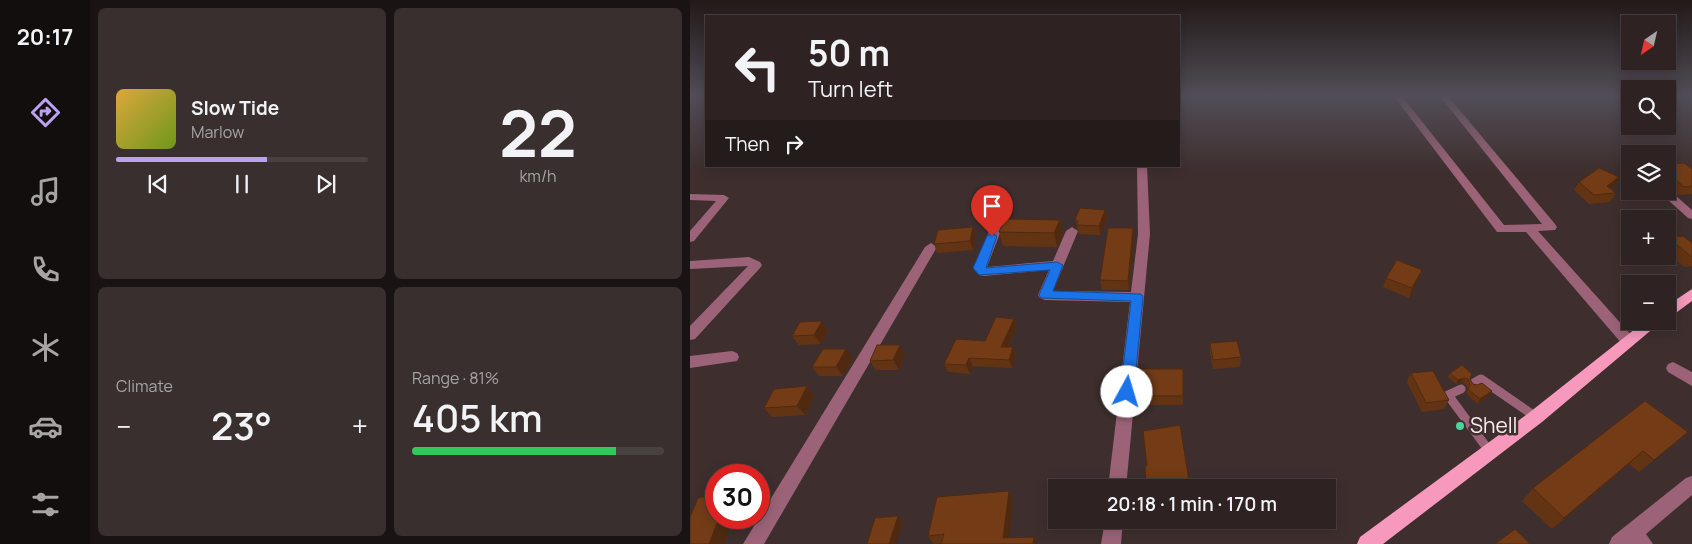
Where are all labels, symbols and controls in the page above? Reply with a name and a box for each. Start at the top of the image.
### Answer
north arrow [1621,15,1676,70]
map controls [1621,15,1676,330]
text: 20:17 [17,22,73,52]
text: 50 m [808,29,890,77]
icon: left [725,35,790,100]
text: Turn left [808,74,893,104]
button: search [1621,80,1676,135]
text: 22 [499,88,577,177]
icon: directions [28,95,63,130]
text: Slow Tide [191,95,279,121]
text: Marlow [191,121,244,143]
icon: right [780,130,808,158]
text: Then [725,131,770,157]
button: layers [1621,145,1676,200]
text: km/h [519,165,557,187]
icon: previous [144,170,172,198]
icon: pause [228,170,256,198]
icon: next [312,170,340,198]
icon: music [28,174,63,209]
pin [971,185,1013,236]
icon: arrive [978,192,1006,220]
button: + [1621,210,1676,265]
icon: phone [28,252,63,287]
button: − [1621,275,1676,330]
icon: climate [28,330,63,365]
position arrow [1100,365,1152,417]
text: Range · 81% [412,367,499,389]
text: Climate [116,375,173,397]
text: 405 km [412,391,543,443]
text: 23° [211,399,272,451]
text: − [116,407,131,445]
text: + [352,407,368,445]
icon: car [28,409,63,444]
place label: Shell [1470,411,1518,439]
marker: Shell [1454,420,1466,432]
speed limit sign: 30 [705,464,770,529]
icon: filters [28,487,63,522]
text: 20:18 · 1 min · 170 m [1107,491,1277,517]

